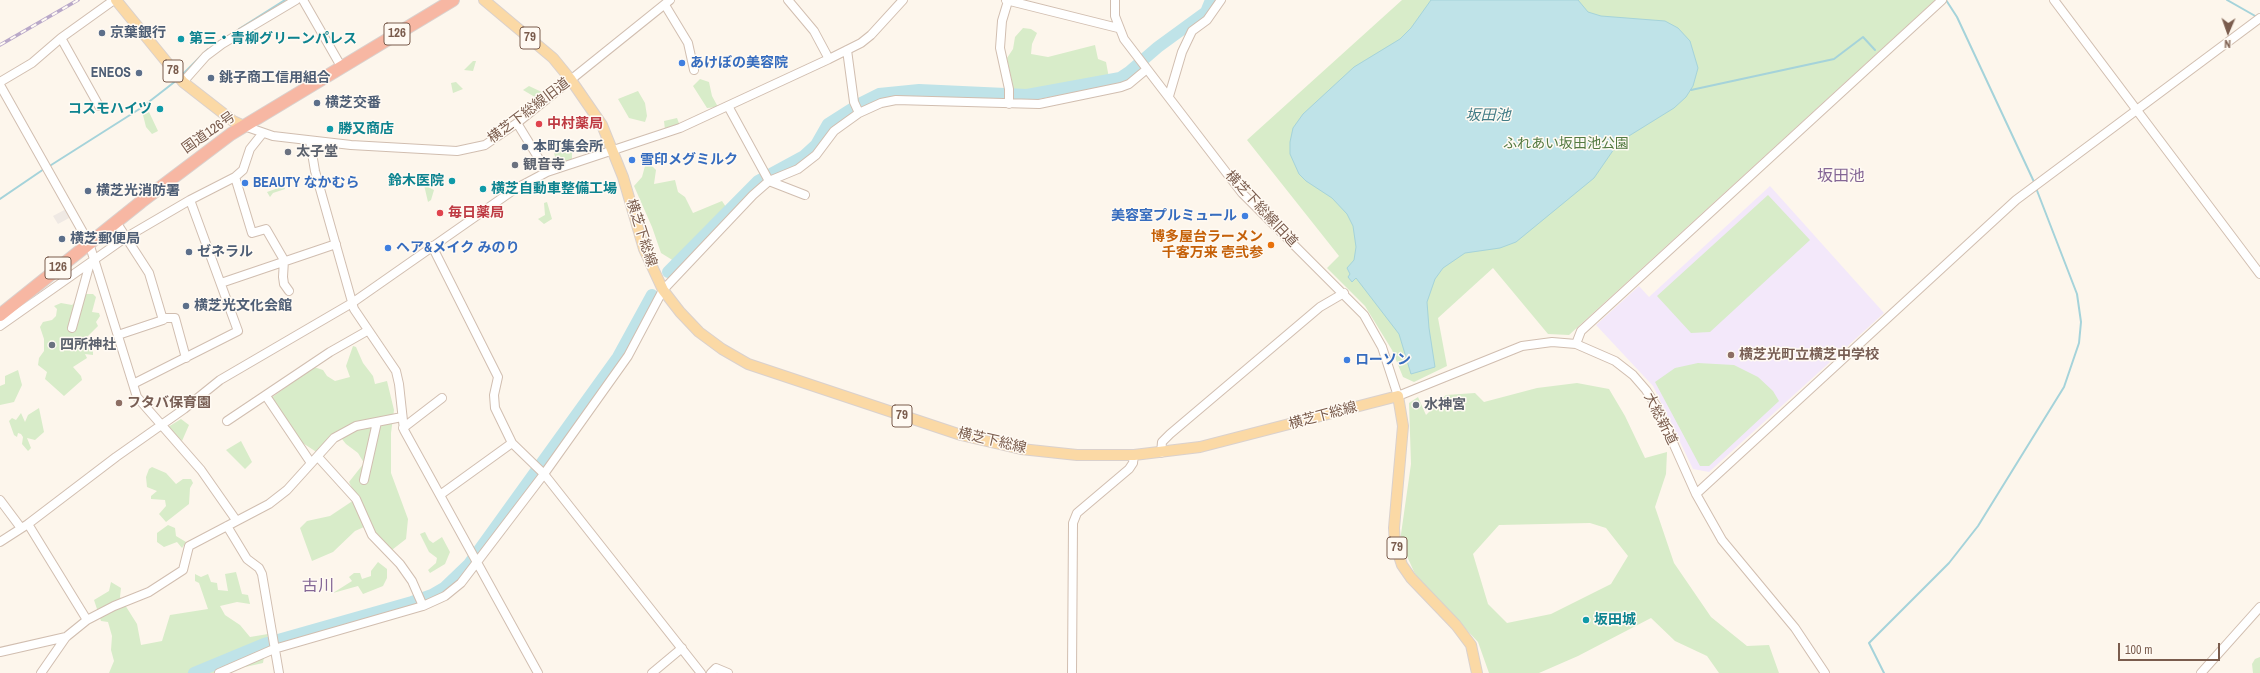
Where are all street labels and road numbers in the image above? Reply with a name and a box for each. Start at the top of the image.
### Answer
road number: 126 [384,23,410,45]
road number: 79 [520,27,540,49]
road number: 78 [163,60,183,82]
street label: 横芝下総線旧道 [485,75,573,147]
street label: 国道126号 [179,109,239,157]
street label: 横芝下総線旧道 [1221,167,1301,251]
street label: 横芝下総線 [622,197,660,269]
road number: 126 [45,257,71,279]
street label: 大総新道 [1640,390,1680,448]
street label: 横芝下総線 [1287,399,1359,433]
road number: 79 [892,405,912,427]
street label: 横芝下総線 [956,425,1028,457]
road number: 79 [1387,537,1407,559]

